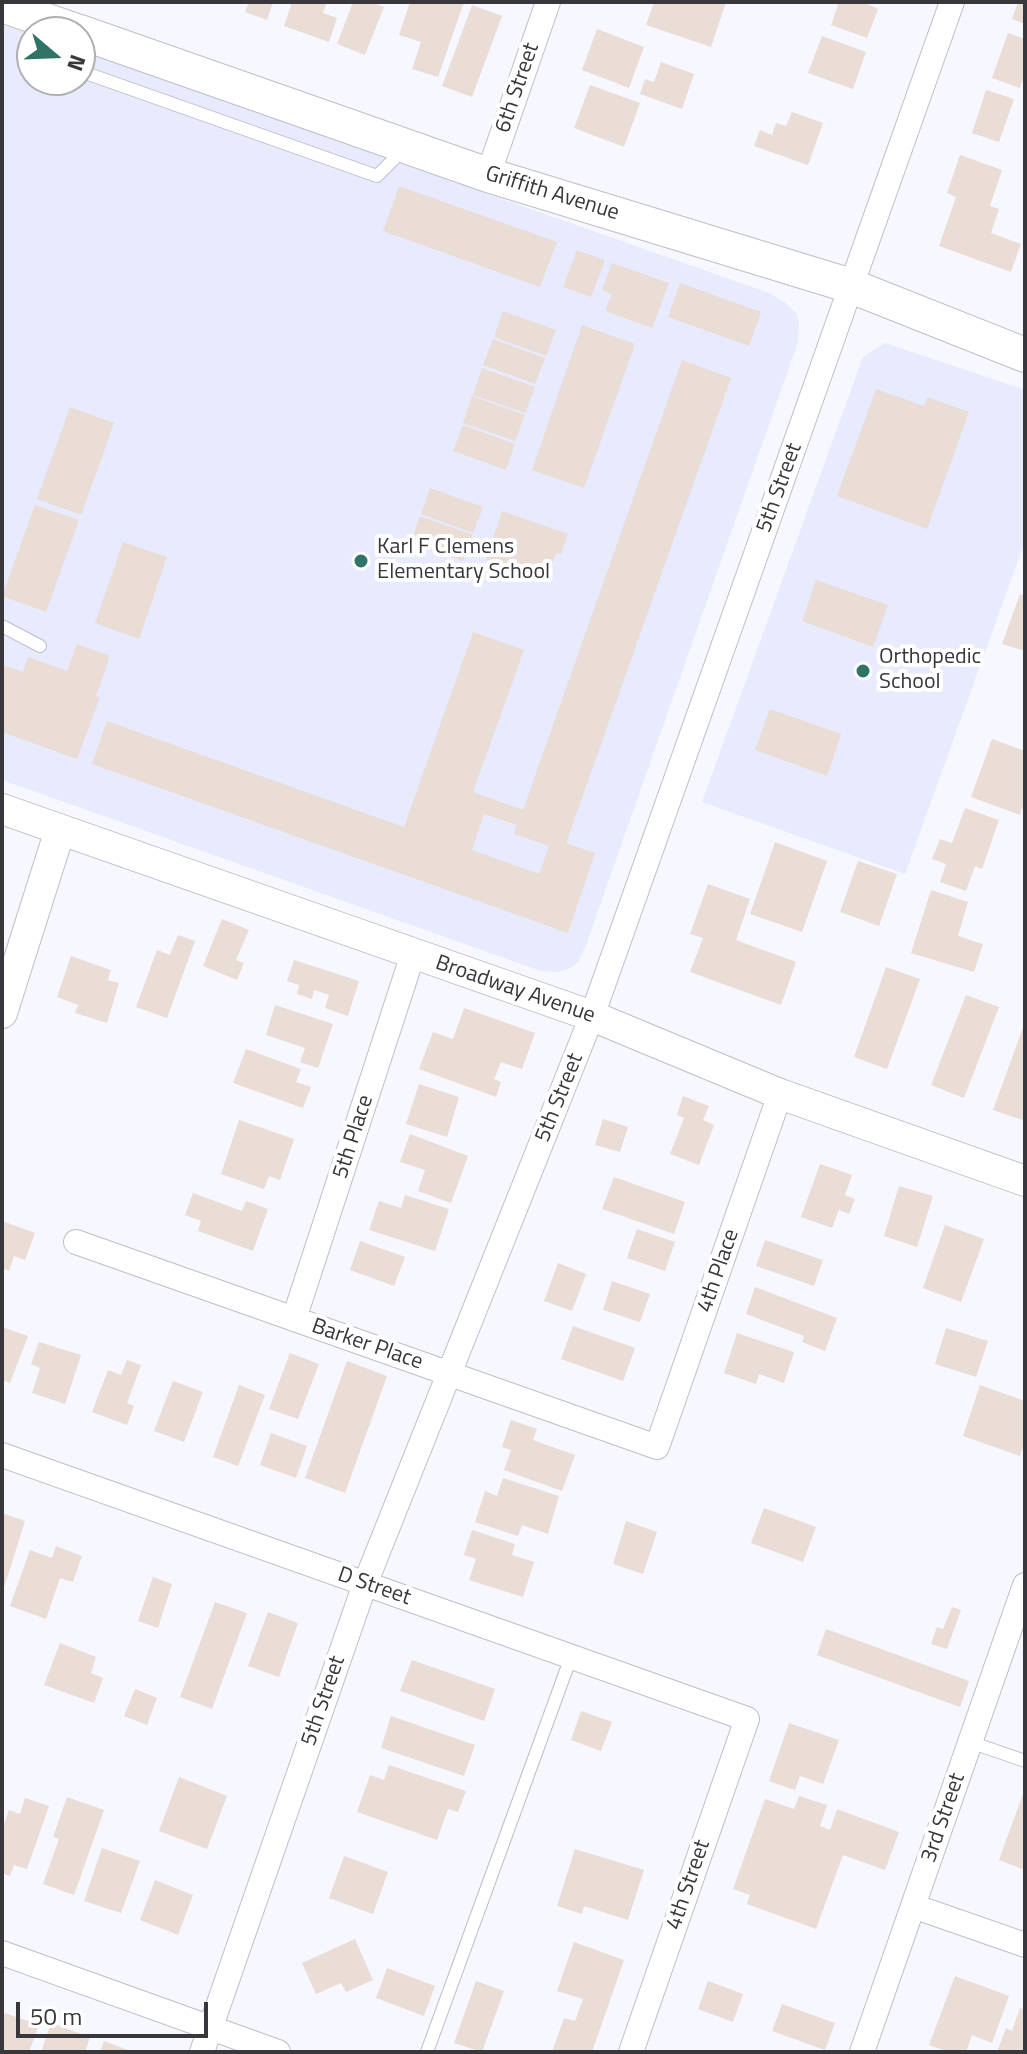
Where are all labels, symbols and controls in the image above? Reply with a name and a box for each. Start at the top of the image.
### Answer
north arrow [16,16,96,96]
street label: 6th Street [490,40,546,136]
text: N [58,50,95,76]
street label: Griffith Avenue [482,161,622,227]
street label: 5th Street [752,440,808,536]
place label: Karl F Clemens Elementary School [377,535,550,586]
marker: Karl F Clemens Elementary School [352,552,370,570]
place label: Orthopedic School [879,645,981,696]
marker: Orthopedic School [854,662,872,680]
street label: Broadway Avenue [432,950,598,1030]
street label: 5th Street [530,1050,590,1146]
street label: 5th Place [328,1092,380,1182]
street label: 4th Place [692,1226,746,1316]
street label: Barker Place [308,1314,426,1376]
street label: D Street [334,1562,414,1612]
street label: 5th Street [296,1653,352,1749]
street label: 3rd Street [916,1770,972,1866]
street label: 4th Street [661,1837,717,1933]
scale bar [20,1986,212,2036]
text: 50 m [30,1998,82,2034]

